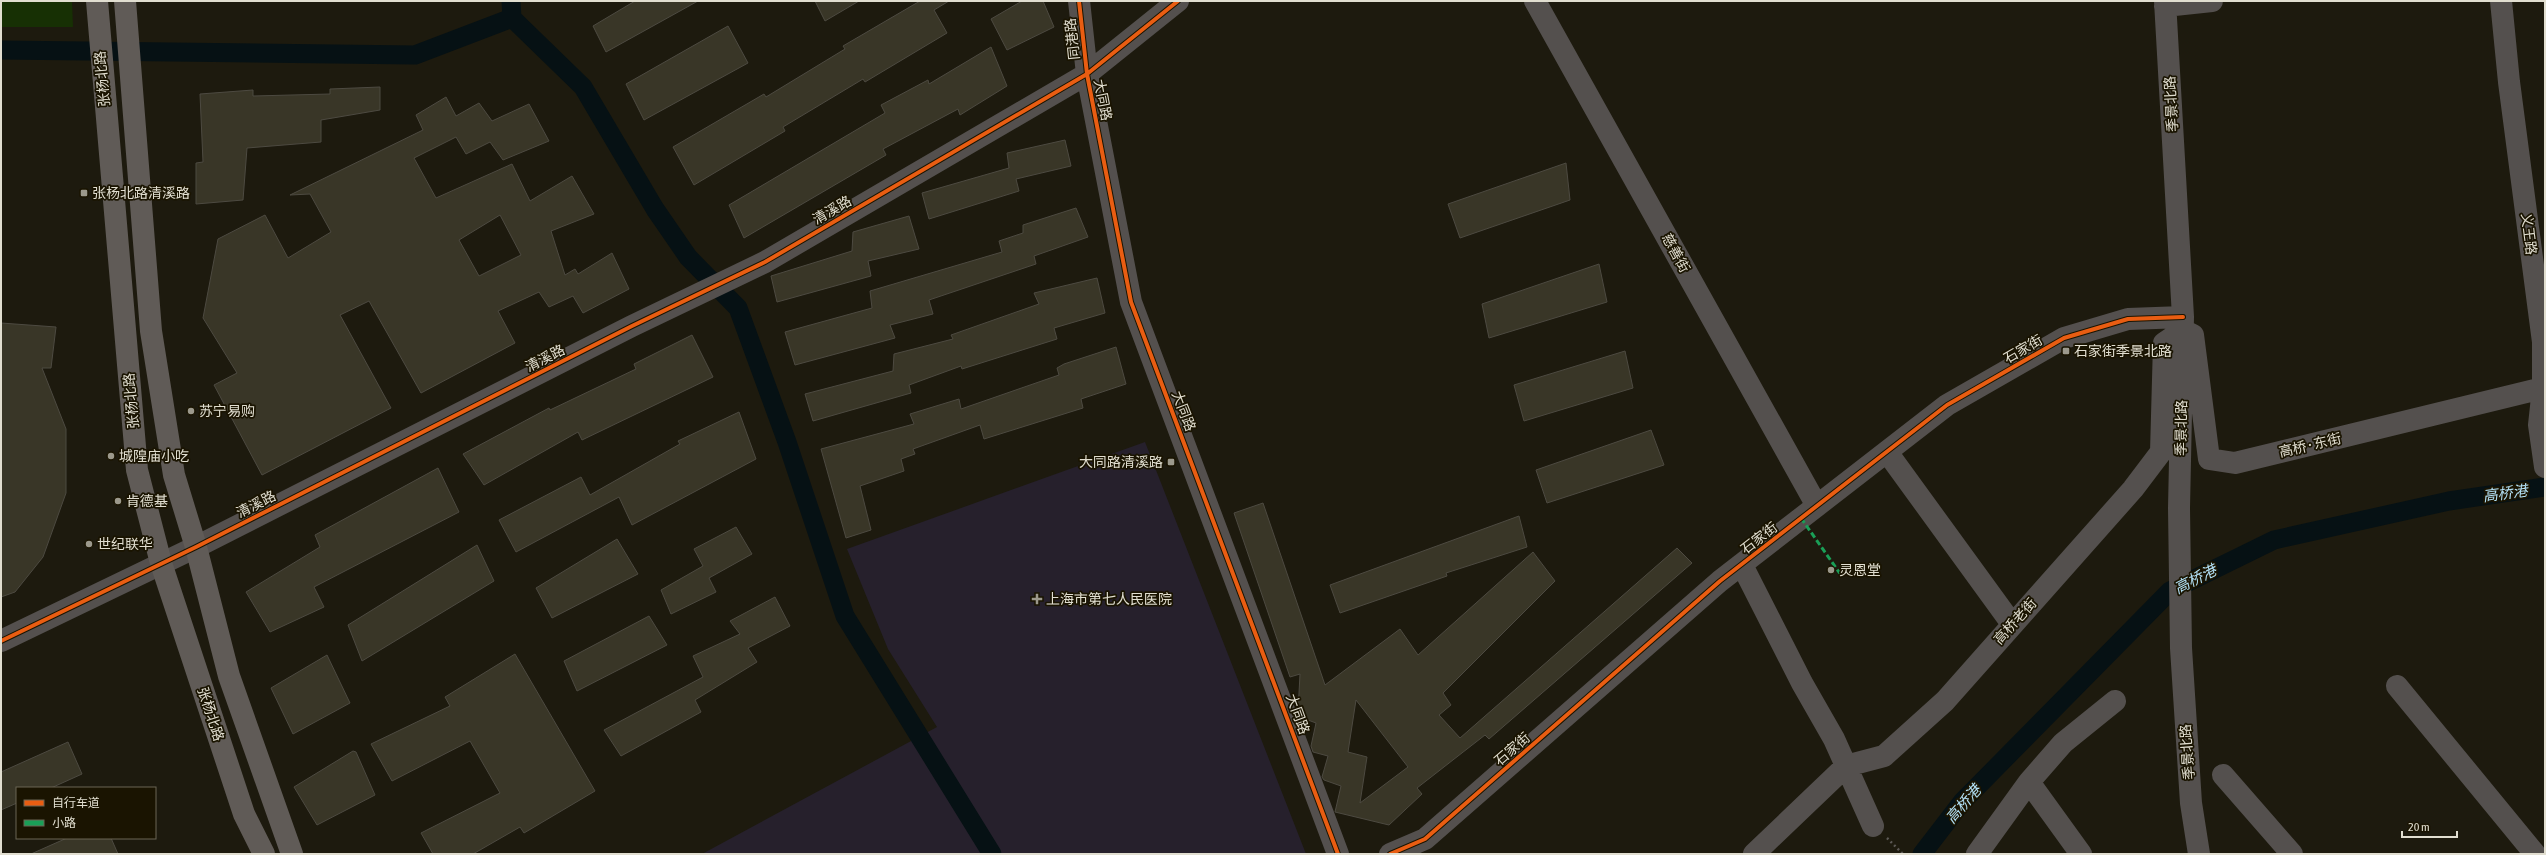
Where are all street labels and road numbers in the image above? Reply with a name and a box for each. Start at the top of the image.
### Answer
street label: 同港路 [1062,17,1082,61]
street label: 张杨北路 [92,50,112,108]
street label: 季景北路 [2162,76,2180,132]
street label: 大同路 [1091,78,1115,122]
street label: 清溪路 [810,193,854,227]
street label: 义王路 [2519,212,2539,256]
street label: 慈善街 [1659,231,1693,275]
street label: 石家街 [2001,332,2045,366]
street label: 清溪路 [523,341,567,375]
street label: 张杨北路 [121,372,141,430]
street label: 大同路 [1169,389,1199,433]
street label: 季景北路 [2173,400,2189,456]
street label: 高桥 • 东街 [2277,430,2343,460]
street label: 清溪路 [234,487,278,521]
street label: 石家街 [1738,519,1780,557]
street label: 高桥老街 [1990,595,2040,647]
street label: 张杨北路 [195,685,227,743]
street label: 大同路 [1283,692,1313,736]
street label: 季景北路 [2177,724,2197,780]
street label: 石家街 [1491,729,1533,769]

